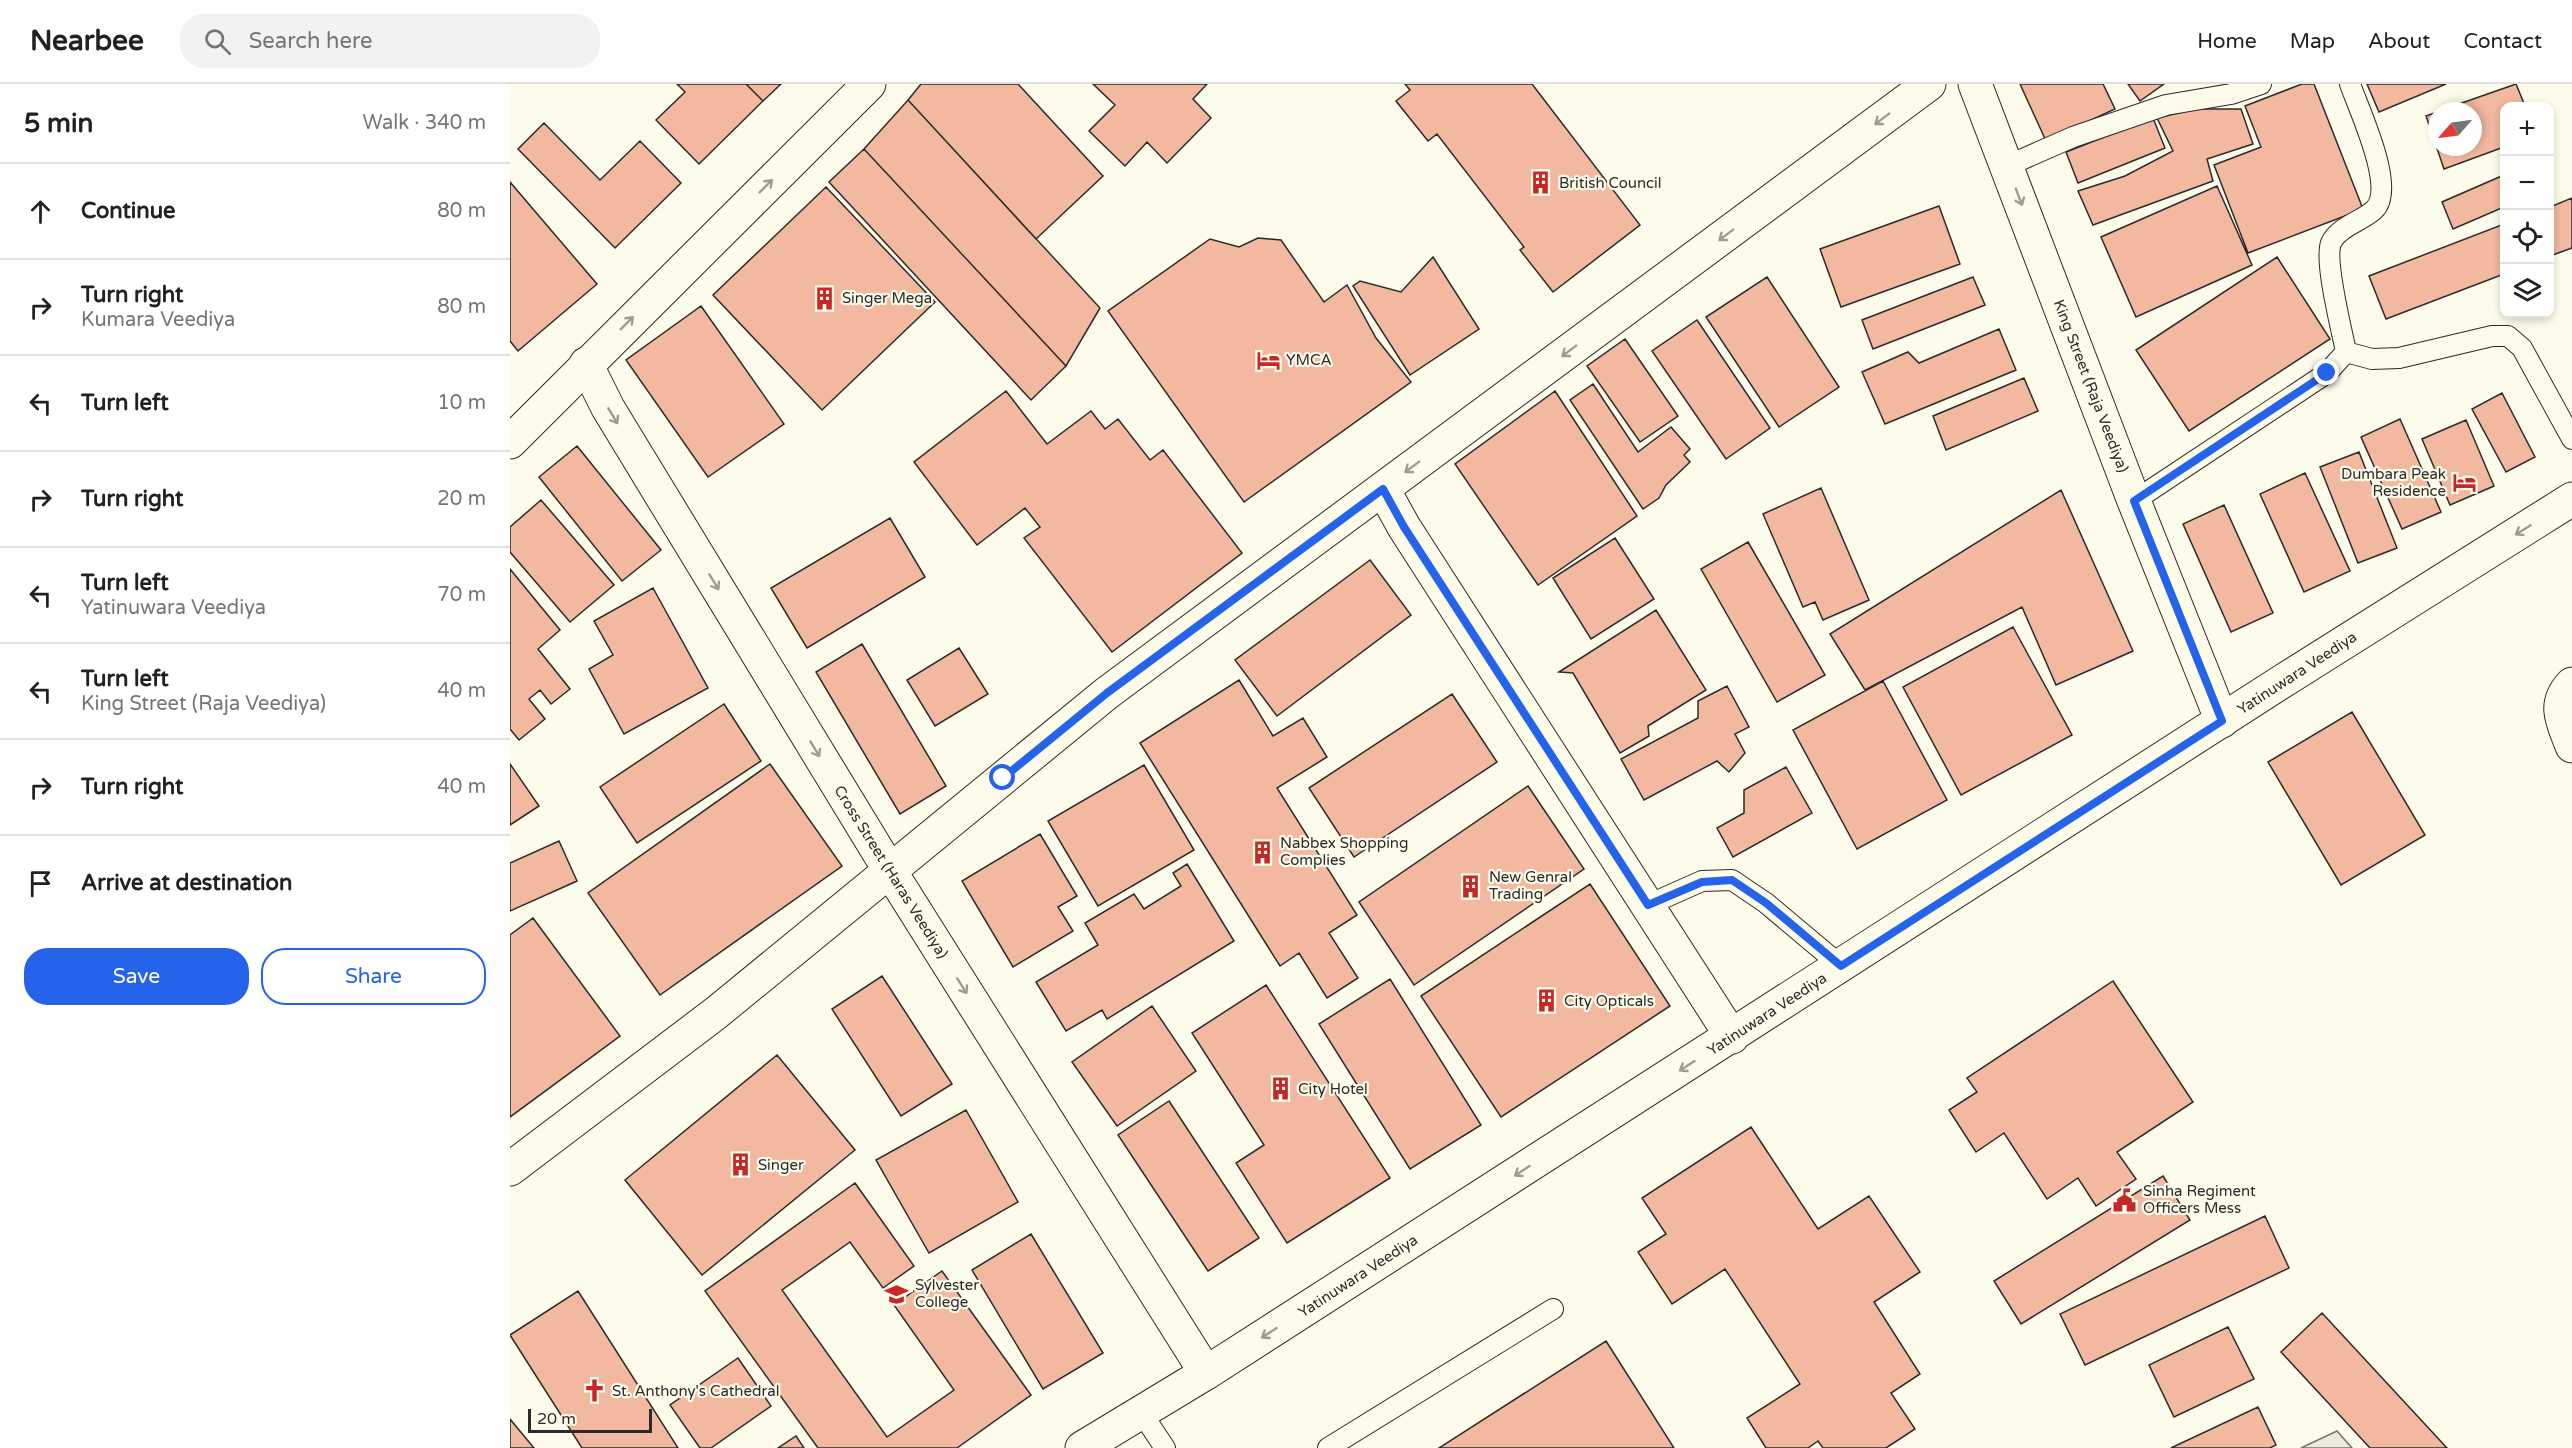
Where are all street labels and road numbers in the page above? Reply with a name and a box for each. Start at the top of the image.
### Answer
street label: King Street (Raja Veediya) [2050,297,2132,475]
street label: Yatinuwara Veediya [2234,628,2360,718]
street label: Cross Street (Haras Veediya) [830,782,952,962]
street label: Yatinuwara Veediya [1704,969,1830,1059]
street label: Yatinuwara Veediya [1295,1231,1421,1321]

